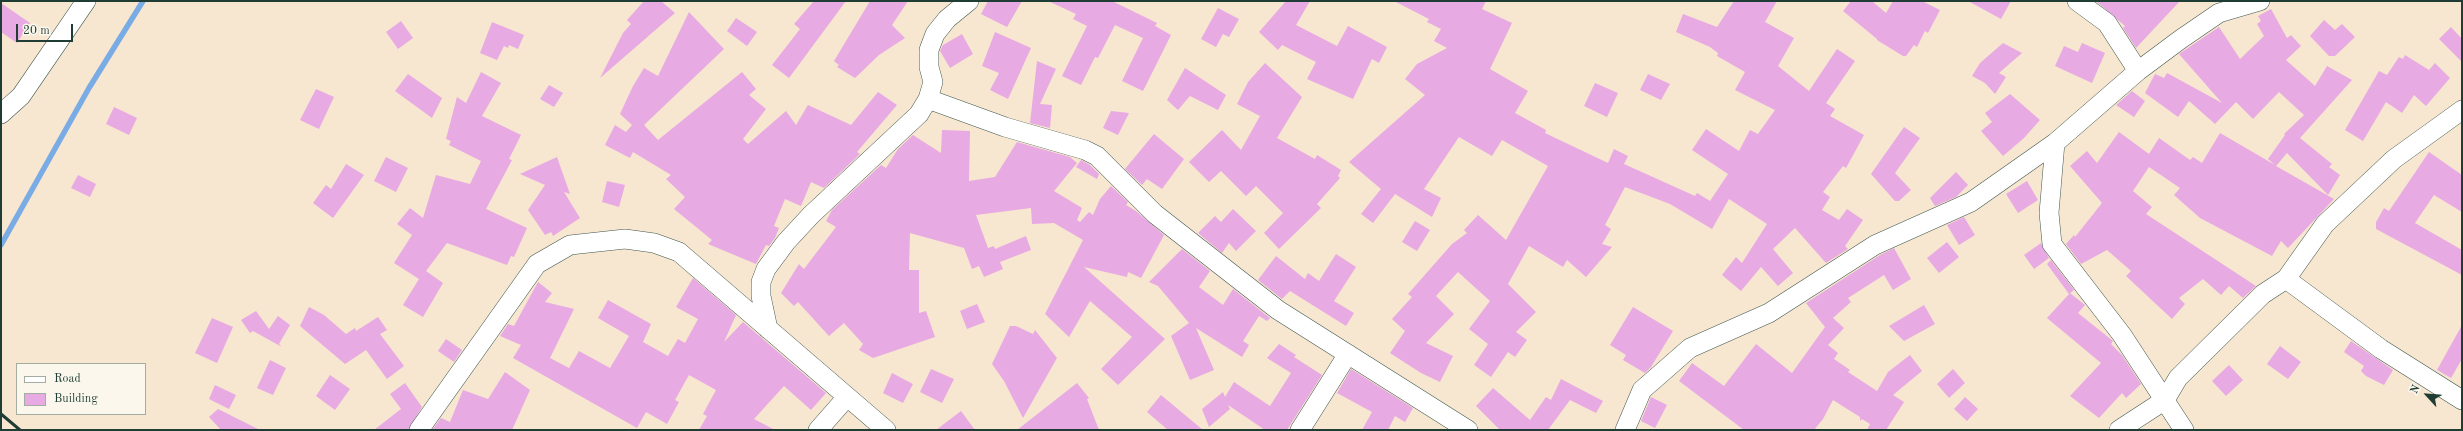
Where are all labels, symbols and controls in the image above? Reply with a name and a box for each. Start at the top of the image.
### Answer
scale bar [18,16,75,42]
text: 20 m [23,25,50,37]
legend [16,363,146,415]
text: Road [54,373,81,385]
north arrow [2407,375,2447,415]
text: N [2409,383,2423,396]
text: Building [54,393,98,405]

